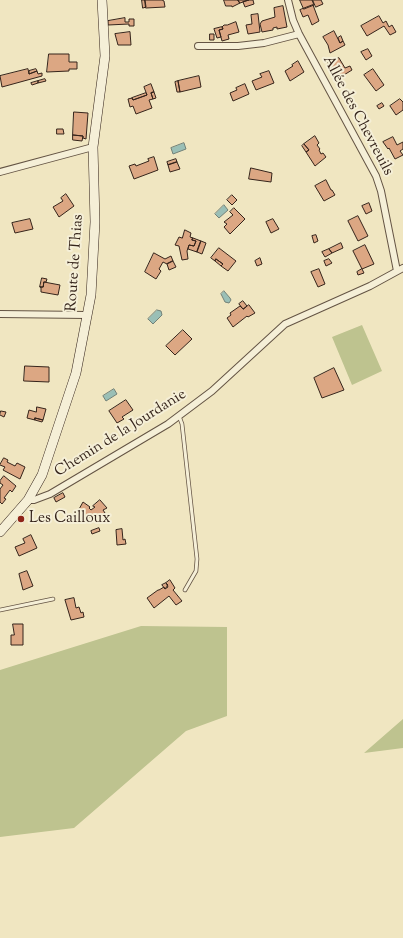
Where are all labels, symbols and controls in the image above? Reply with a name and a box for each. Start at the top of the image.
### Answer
street label: Allée des Chevreuils [318,53,396,179]
street label: Route de Thias [64,214,88,312]
street label: Chemin de la Jourdanie [52,386,190,482]
place label: Les Cailloux [29,510,110,528]
marker: Les Cailloux [16,514,26,524]

